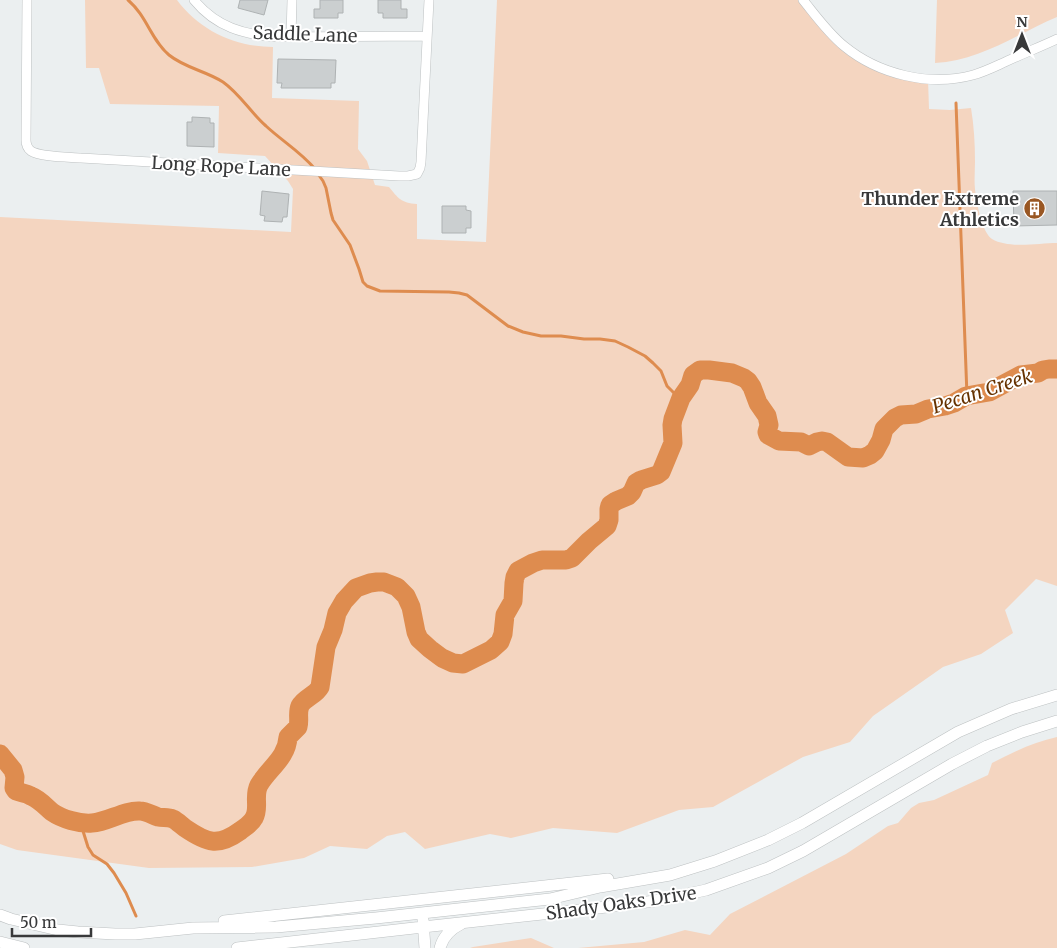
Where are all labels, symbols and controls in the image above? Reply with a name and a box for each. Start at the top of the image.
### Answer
north arrow [997,10,1047,60]
text: N [1016,13,1028,31]
street label: Saddle Lane [252,21,358,47]
street label: Long Rope Lane [151,151,291,181]
place label: Thunder Extreme Athletics [861,187,1019,231]
building icon: Thunder Extreme Athletics [1023,196,1047,220]
water label: Pecan Creek [929,363,1036,418]
street label: Shady Oaks Drive [544,881,698,925]
scale bar [12,906,91,938]
text: 50 m [20,913,57,932]

